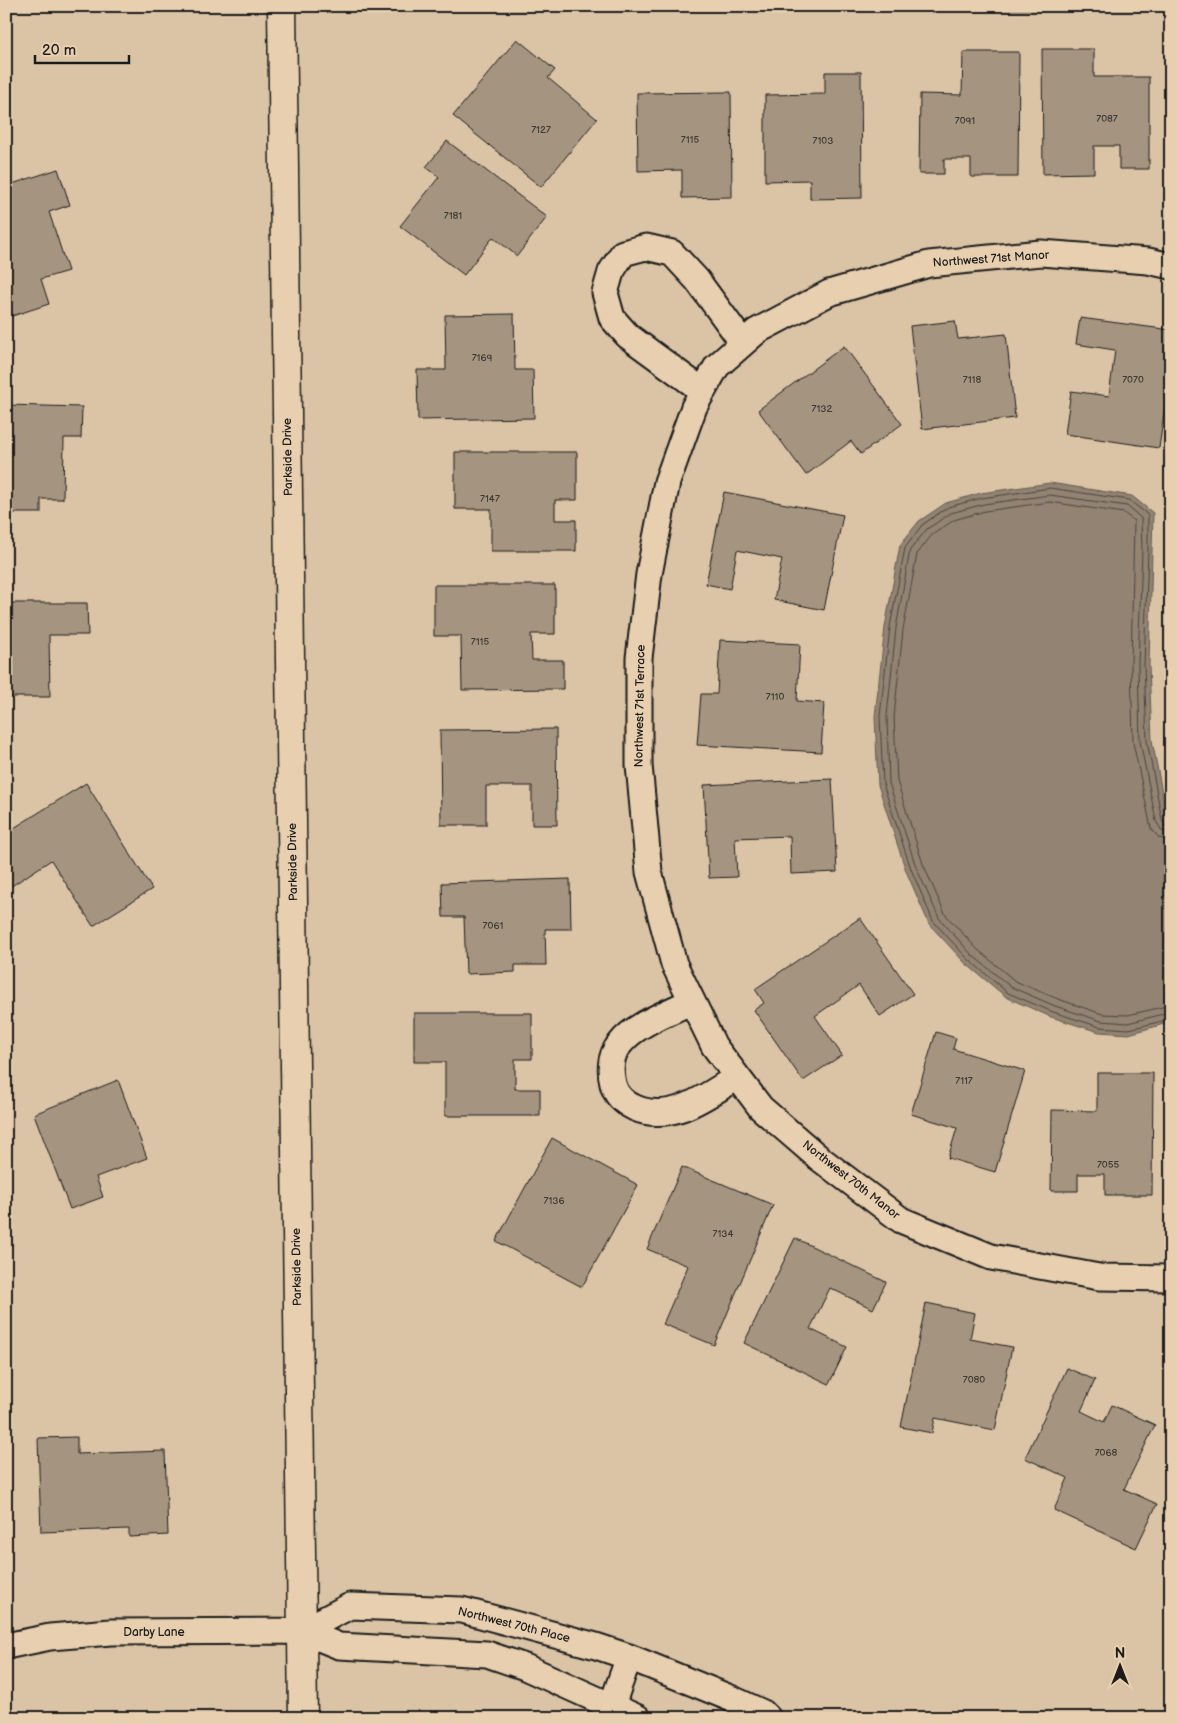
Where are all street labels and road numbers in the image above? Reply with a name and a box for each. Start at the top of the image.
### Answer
street label: Northwest 71st Manor [932,247,1050,271]
street label: Parkside Drive [280,418,296,496]
street label: Northwest 71st Terrace [631,644,649,768]
street label: Parkside Drive [285,823,301,901]
street label: Northwest 70th Manor [799,1137,903,1223]
street label: Parkside Drive [289,1228,305,1306]
street label: Northwest 70th Place [456,1604,572,1646]
street label: Darby Lane [123,1625,185,1640]

